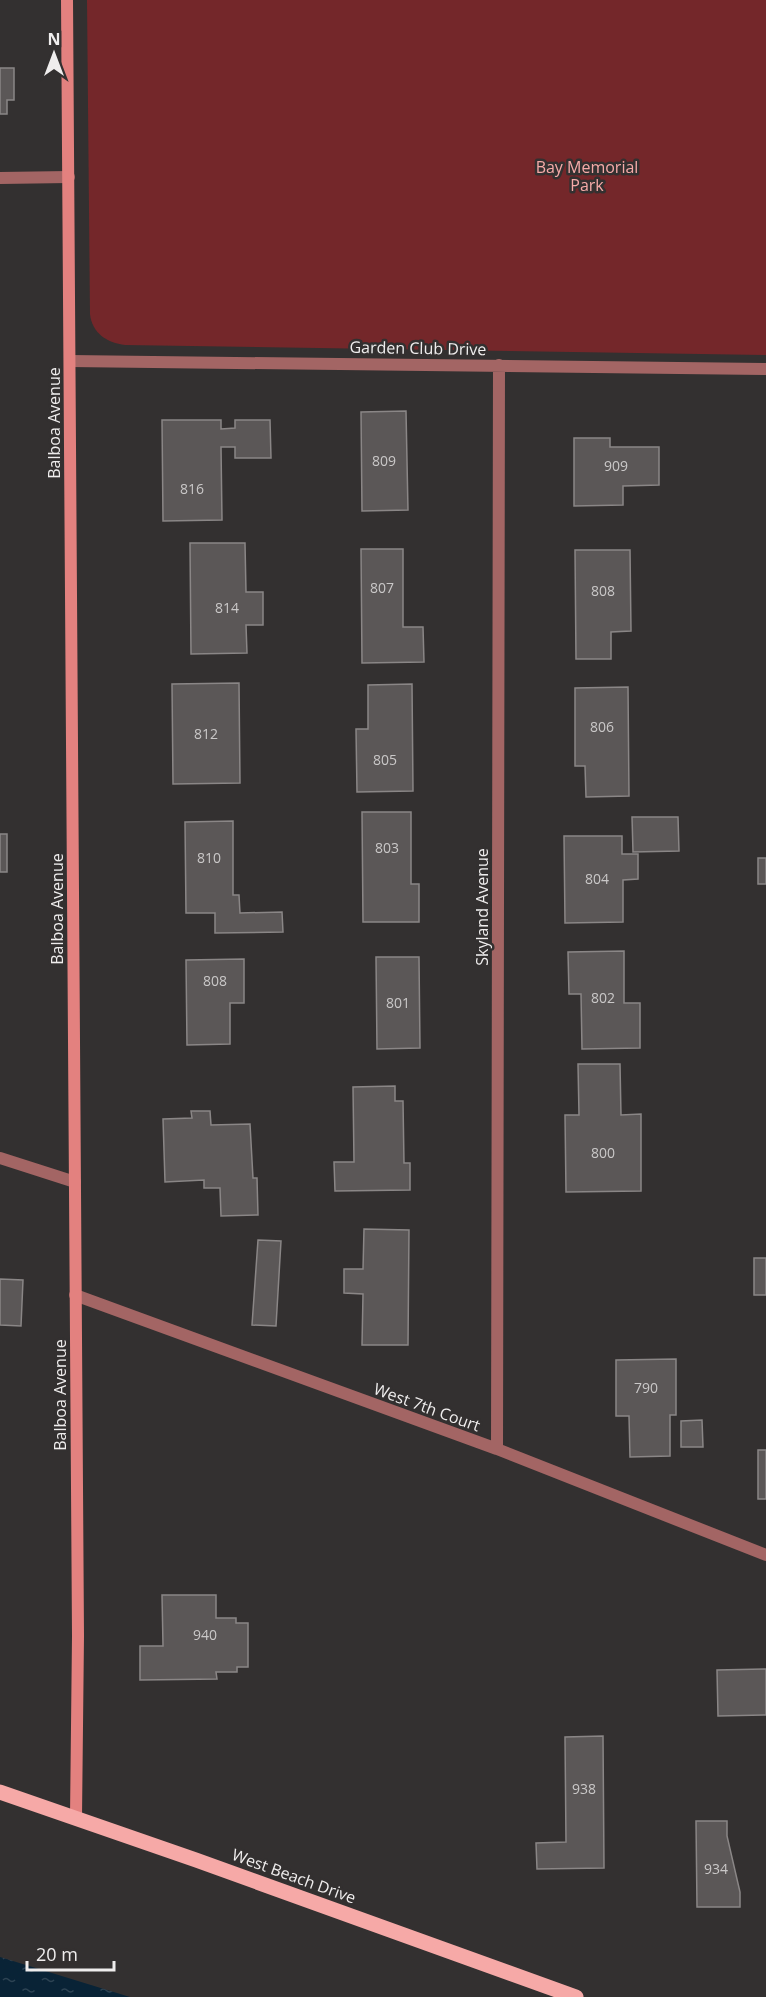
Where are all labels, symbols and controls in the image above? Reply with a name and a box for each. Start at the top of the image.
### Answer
north arrow [24,24,84,84]
text: N [47,28,61,50]
park label: Bay Memorial Park [536,156,638,196]
street label: Garden Club Drive [349,336,487,360]
street label: Balboa Avenue [43,367,65,479]
house number: 809 [372,451,396,470]
house number: 909 [604,456,628,475]
house number: 816 [180,479,204,498]
house number: 807 [370,578,394,597]
house number: 808 [591,581,615,600]
house number: 814 [215,598,239,617]
house number: 806 [590,717,614,736]
house number: 812 [194,724,218,743]
house number: 805 [373,750,397,769]
house number: 803 [375,838,399,857]
house number: 810 [197,848,221,867]
street label: Skyland Avenue [471,848,493,966]
street label: Balboa Avenue [46,853,68,965]
house number: 804 [585,869,609,888]
house number: 808 [203,971,227,990]
house number: 802 [591,988,615,1007]
house number: 801 [386,993,410,1012]
house number: 800 [591,1143,615,1162]
street label: Balboa Avenue [49,1339,71,1451]
street label: West 7th Court [371,1378,484,1437]
house number: 790 [634,1378,658,1397]
house number: 940 [193,1625,217,1644]
house number: 938 [572,1779,596,1798]
street label: West Beach Drive [229,1843,359,1909]
house number: 934 [704,1859,728,1878]
scale bar [27,1934,114,1972]
text: 20 m [36,1942,78,1966]

